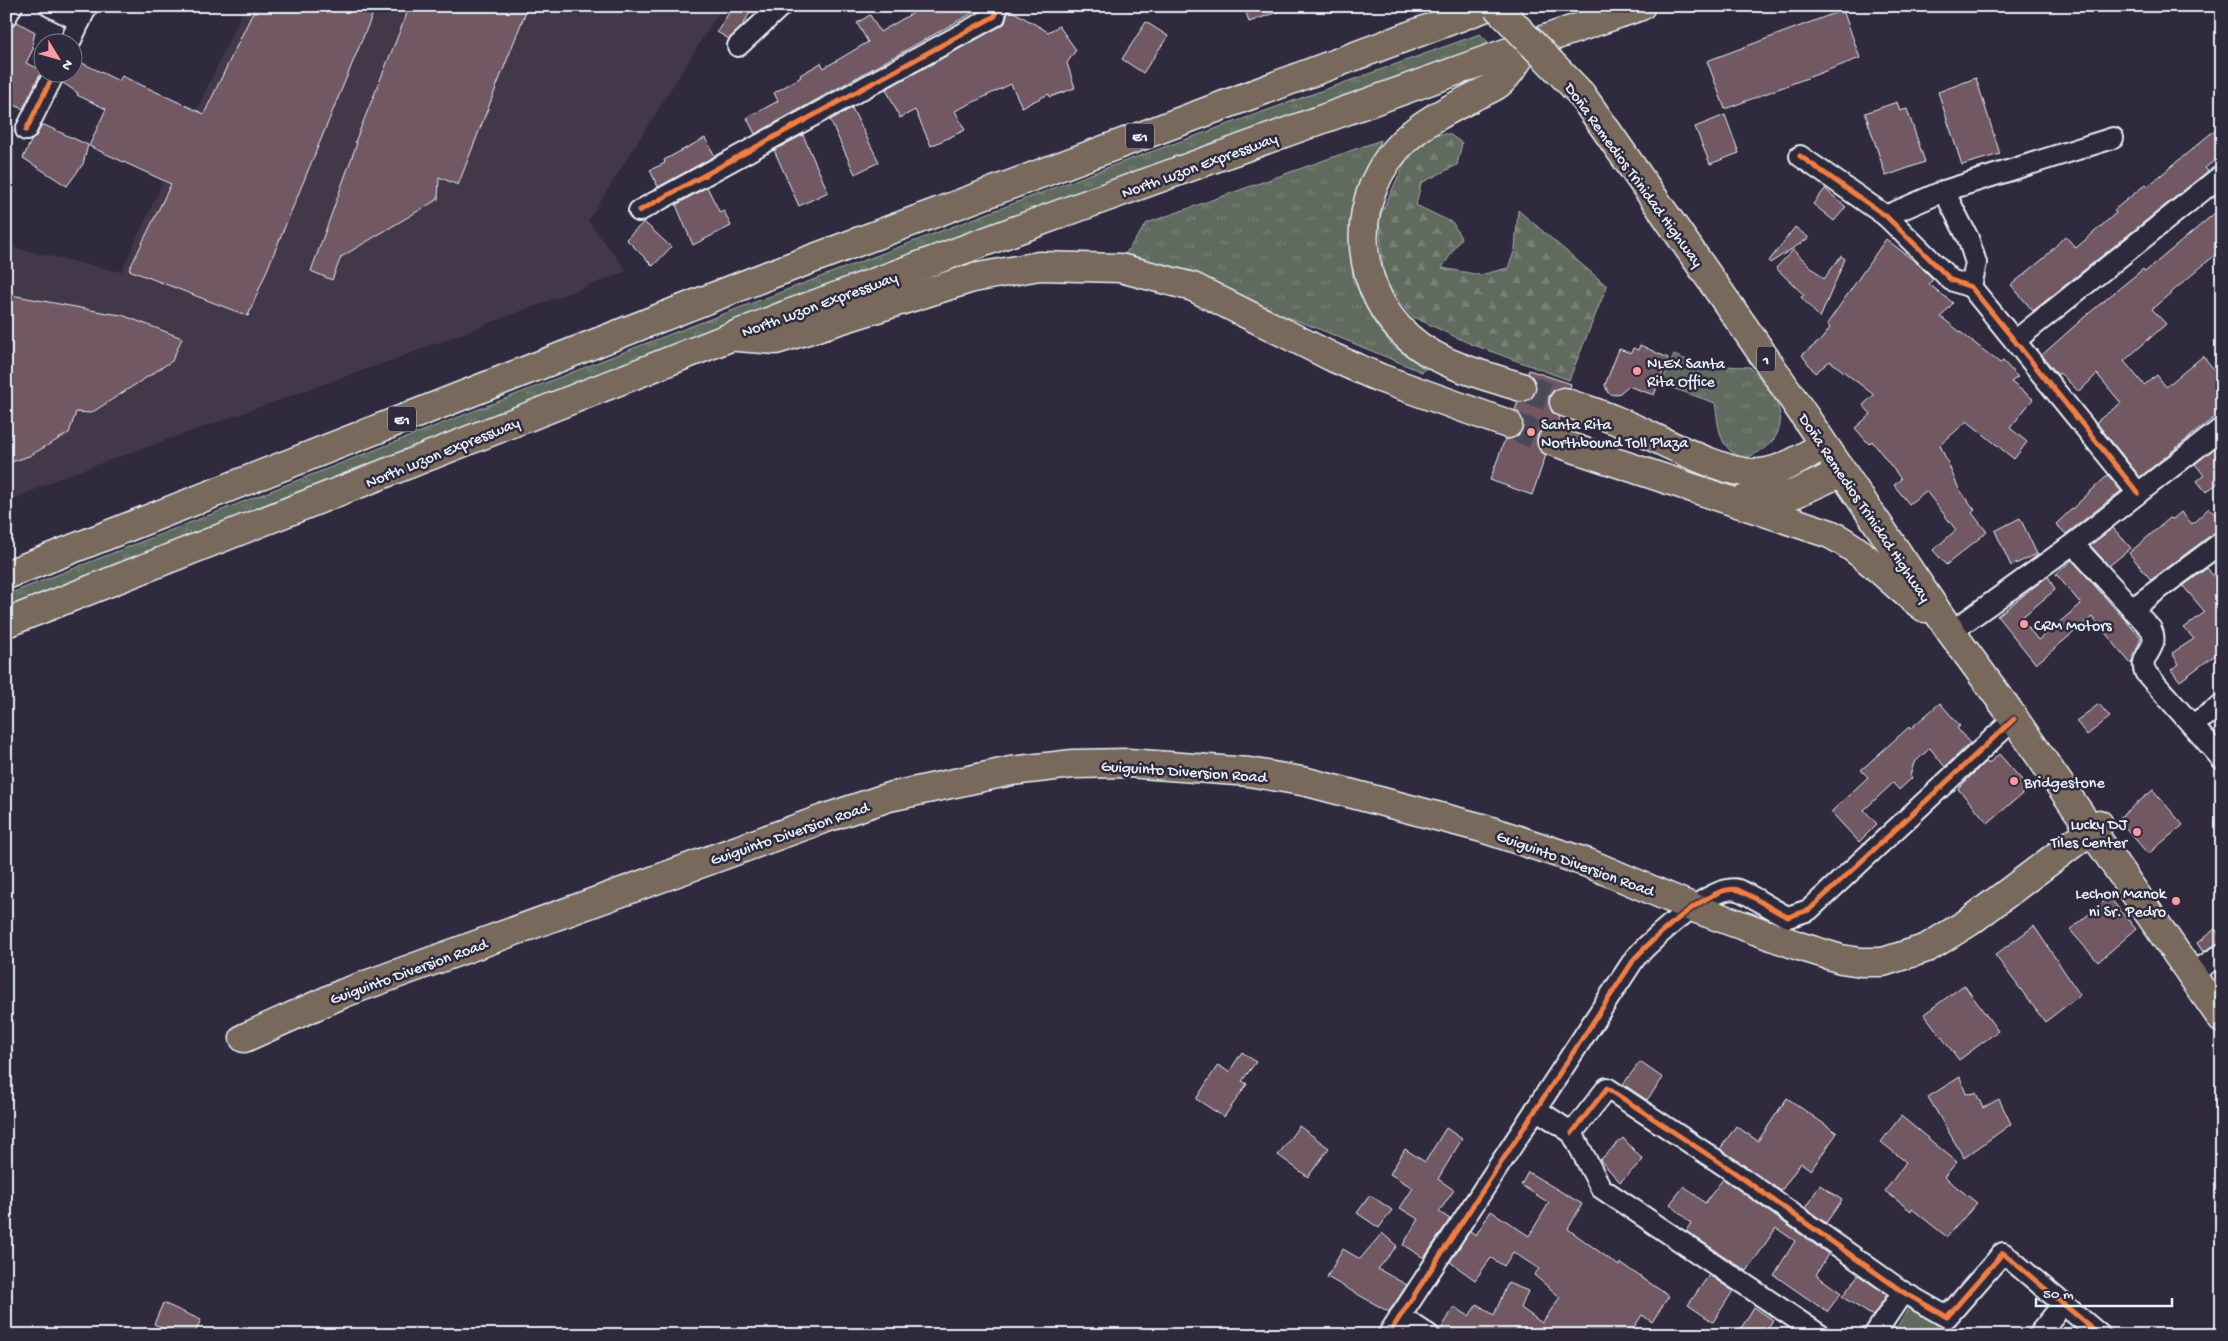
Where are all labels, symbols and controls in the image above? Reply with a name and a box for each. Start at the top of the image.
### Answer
north arrow [32,32,82,82]
text: N [57,56,76,73]
street label: Doña Remedios Trinidad Highway [1558,79,1706,272]
road number: E1 [1126,124,1154,148]
street label: North Luzon Expressway [1120,130,1281,204]
street label: North Luzon Expressway [740,269,901,343]
road number: 1 [1757,346,1775,372]
place label: NLEX Santa Rita Office [1647,356,1726,393]
marker: NLEX Santa Rita Office [1631,365,1643,377]
road number: E1 [388,406,416,432]
street label: Doña Remedios Trinidad Highway [1792,410,1933,607]
street label: North Luzon Expressway [363,415,523,494]
place label: Santa Rita Northbound Toll Plaza [1541,417,1689,454]
marker: Santa Rita Northbound Toll Plaza [1525,426,1537,438]
marker: CRM Motors [2018,618,2030,630]
place label: CRM Motors [2034,618,2113,637]
street label: Guiguinto Diversion Road [1100,758,1269,789]
marker: Bridgestone [2008,775,2020,787]
place label: Bridgestone [2023,775,2105,794]
street label: Guiguinto Diversion Road [708,799,873,871]
place label: Lucky DJ Tiles Center [2050,817,2129,854]
marker: Lucky DJ Tiles Center [2131,826,2143,838]
street label: Guiguinto Diversion Road [1493,828,1658,903]
place label: Lechon Manok ni Sr. Pedro [2075,886,2168,923]
marker: Lechon Manok ni Sr. Pedro [2170,895,2182,907]
street label: Guiguinto Diversion Road [328,935,492,1011]
scale bar [2036,1276,2172,1308]
text: 50 m [2043,1286,2074,1304]

